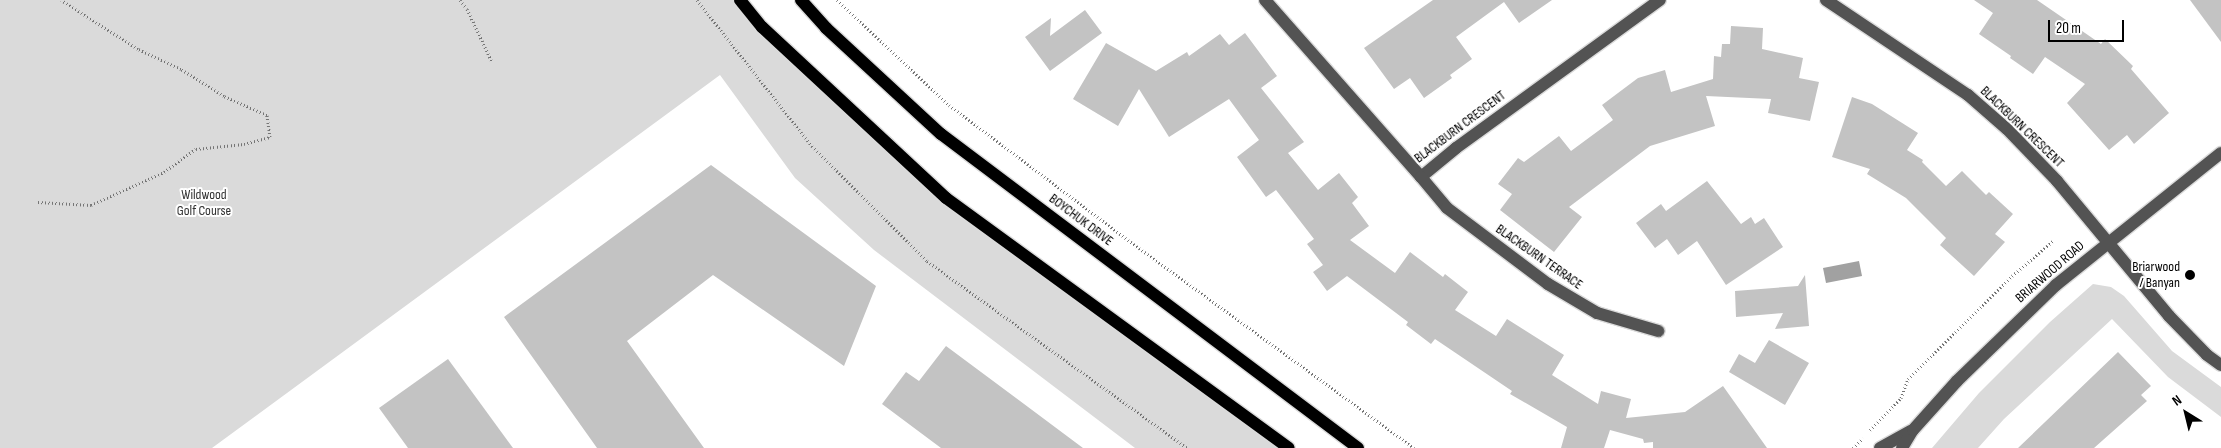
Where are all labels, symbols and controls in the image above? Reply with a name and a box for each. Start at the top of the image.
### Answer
scale bar [2051,10,2127,42]
text: 20 m [2056,19,2081,38]
street label: BLACKBURN CRESCENT [1977,83,2067,171]
street label: BLACKBURN CRESCENT [1411,87,1509,167]
park label: Wildwood Golf Course [177,187,231,220]
street label: BOYCHUK DRIVE [1046,190,1116,250]
street label: BLACKBURN TERRACE [1492,221,1586,293]
street label: BRIARWOOD ROAD [2012,237,2088,307]
place label: Briarwood / Banyan [2132,259,2180,292]
marker: Briarwood / Banyan [2184,269,2196,281]
north arrow [2161,388,2211,438]
text: N [2169,391,2185,410]

